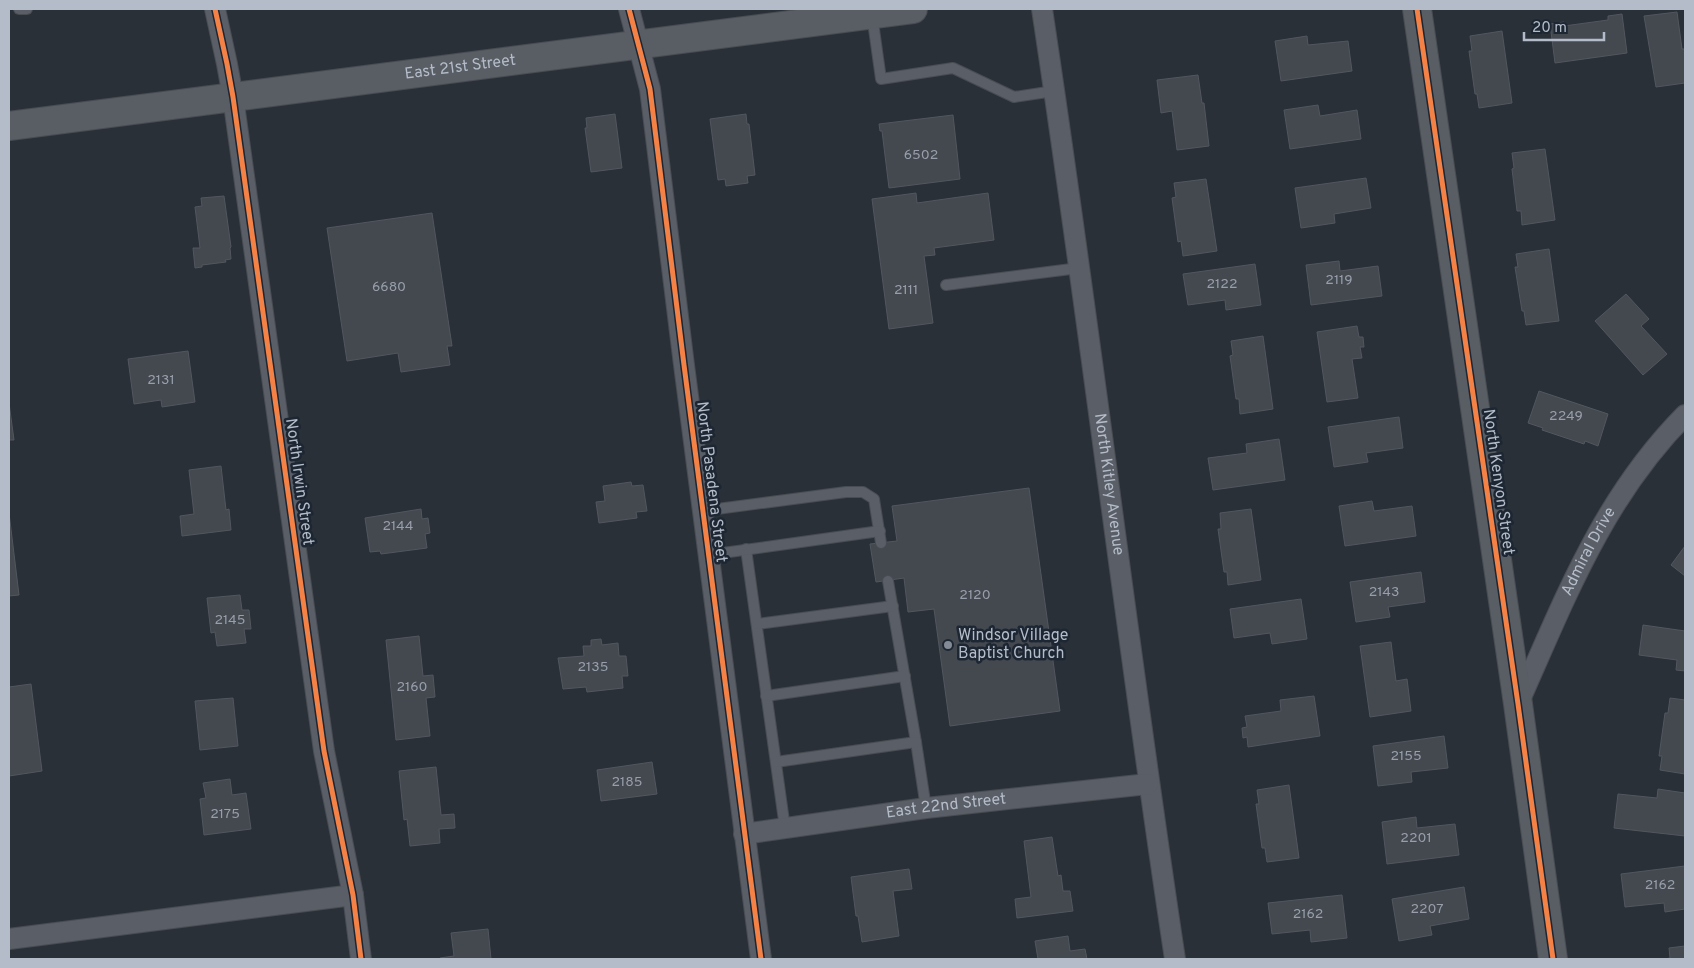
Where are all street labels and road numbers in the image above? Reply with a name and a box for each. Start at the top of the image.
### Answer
street label: East 21st Street [403,51,517,85]
street label: North Pasadena Street [691,400,731,564]
street label: North Kenyon Street [1478,408,1518,556]
street label: North Kitley Avenue [1089,412,1128,557]
street label: North Irwin Street [280,417,318,547]
street label: Admiral Drive [1557,504,1621,599]
street label: East 22nd Street [885,789,1007,824]

